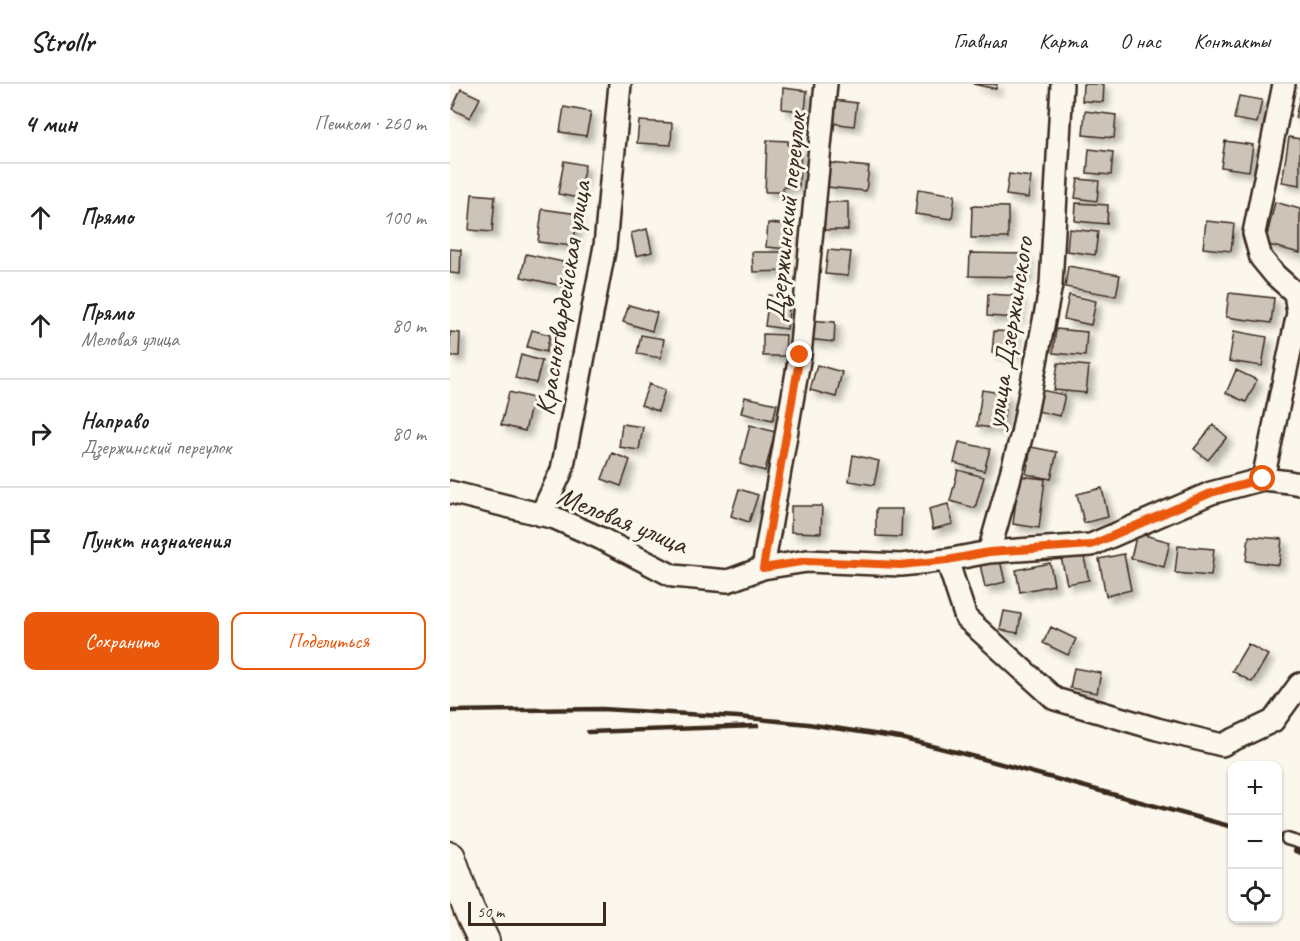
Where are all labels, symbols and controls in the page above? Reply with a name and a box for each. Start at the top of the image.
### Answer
text: Strollr [30,24,94,59]
text: Главная [953,28,1006,54]
text: Карта [1039,28,1087,54]
text: О нас [1120,28,1161,54]
text: Контакты [1194,28,1270,54]
text: 4 мин [24,107,77,140]
street label: Дзержинский переулок [757,108,815,324]
text: Пешком · 260 m [314,111,426,136]
street label: Красногвардейская улица [527,177,599,418]
icon: ahead [24,201,57,234]
text: Прямо [81,203,133,231]
text: 100 m [383,205,426,230]
street label: улица Дзержинского [976,232,1041,434]
text: Прямо [81,299,133,327]
icon: ahead [24,309,57,342]
text: 80 m [392,313,426,338]
text: Меловая улица [81,327,179,352]
route end [786,341,812,367]
text: Направо [81,407,148,435]
icon: right [24,417,57,450]
text: 80 m [392,421,426,446]
text: Дзержинский переулок [81,435,231,460]
route start [1249,465,1275,491]
street label: Меловая улица [553,478,695,562]
icon: arrive [24,525,57,558]
text: Пункт назначения [81,527,230,555]
button: Сохранить [24,612,219,670]
button: Поделиться [231,612,426,670]
map controls [1228,761,1282,923]
button: + [1228,761,1282,815]
button: − [1228,815,1282,869]
button: locate [1228,869,1282,923]
scale bar [468,899,606,926]
text: 50 m [477,902,504,922]

